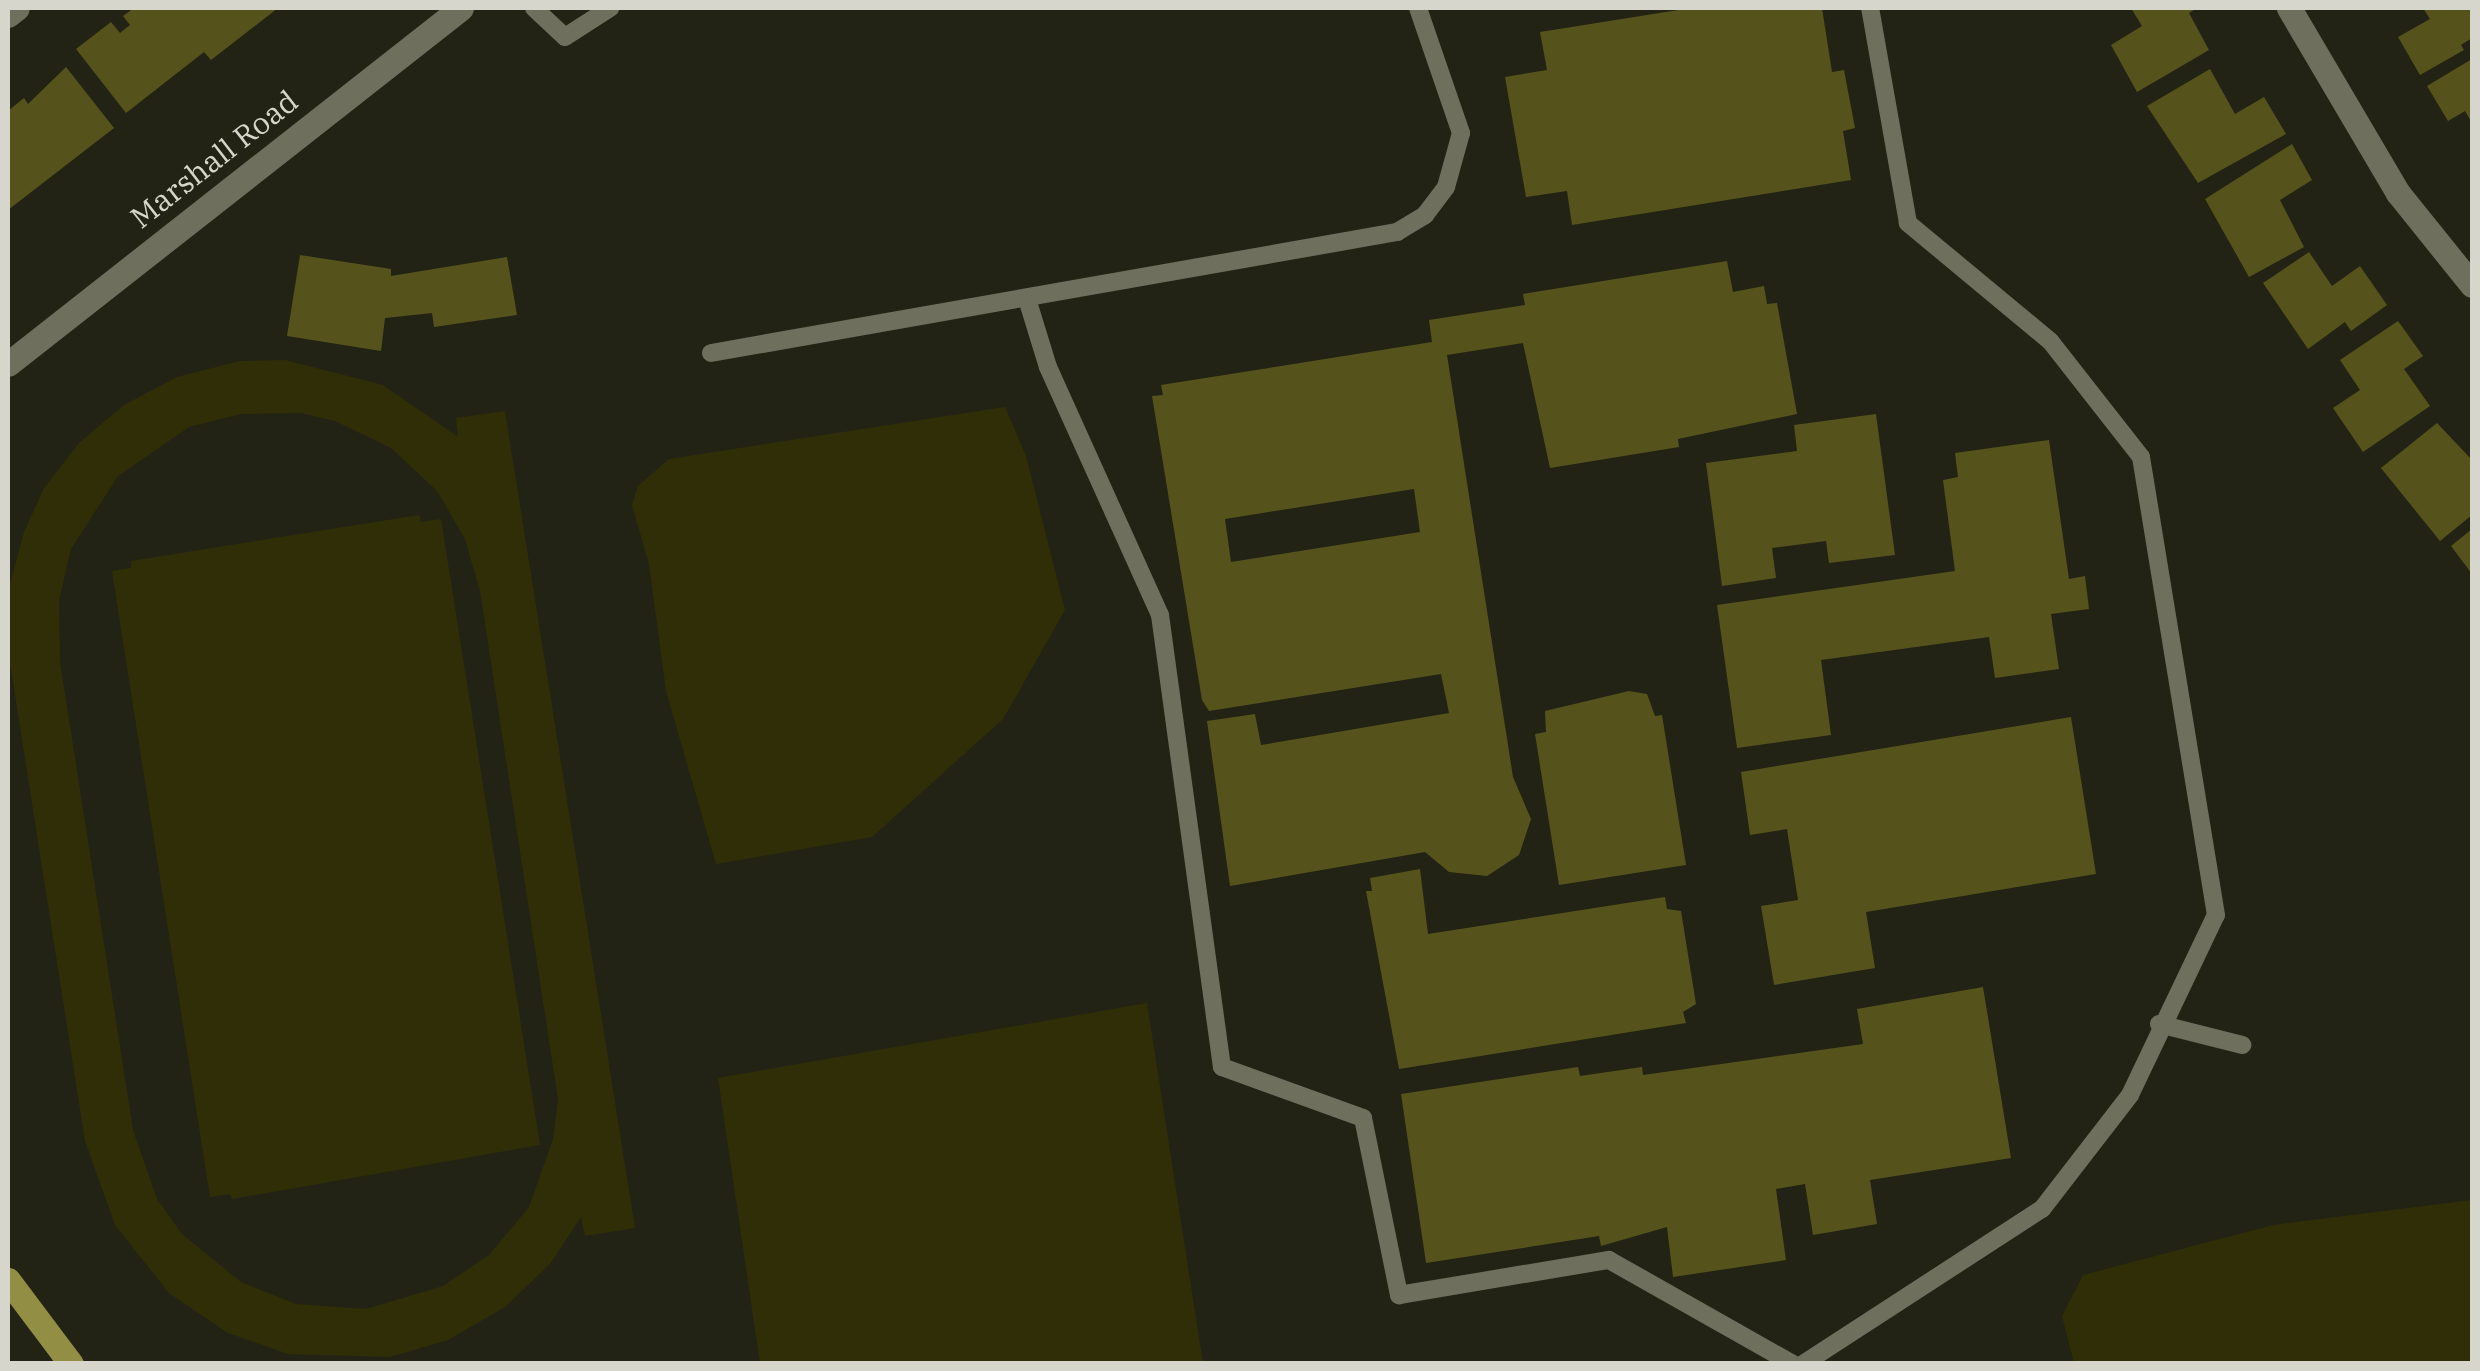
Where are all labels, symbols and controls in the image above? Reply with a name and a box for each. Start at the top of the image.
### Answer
street label: Marshall Road [123,83,305,235]

